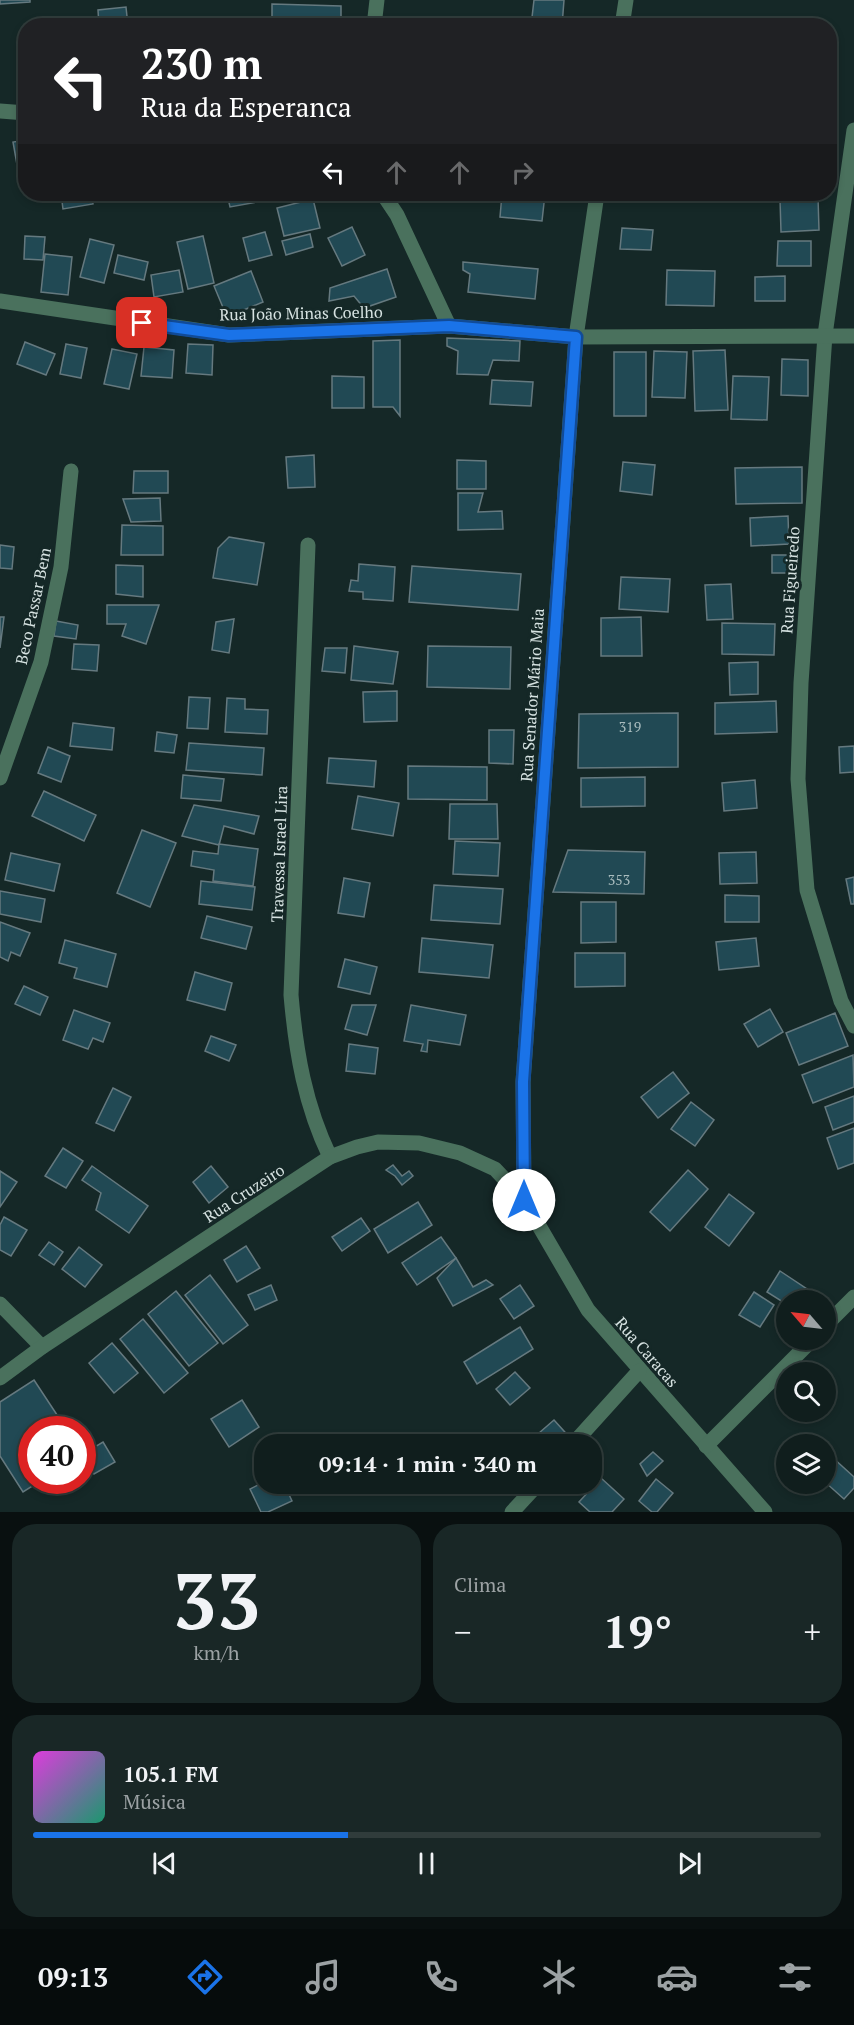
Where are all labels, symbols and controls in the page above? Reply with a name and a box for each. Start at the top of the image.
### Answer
text: 230 m [141,35,262,91]
icon: left [42,42,120,120]
text: Rua da Esperanca [141,89,352,125]
icon: left [317,156,350,189]
icon: ahead [380,156,413,189]
icon: ahead [443,156,476,189]
icon: right [506,156,539,189]
pin [116,297,167,348]
street label: Rua João Minas Coelho [219,301,383,325]
icon: arrive [125,306,158,339]
street label: Rua Figueiredo [775,526,805,634]
street label: Beco Passar Bem [10,545,56,667]
street label: Rua Senador Mário Maia [515,608,549,782]
house number: 319 [619,717,641,736]
street label: Travessa Israel Lira [266,785,292,923]
house number: 353 [608,870,630,889]
street label: Rua Cruzeiro [199,1159,289,1227]
position arrow [492,1168,556,1232]
north arrow [776,1290,836,1350]
map controls [776,1290,836,1494]
street label: Rua Caracas [610,1312,684,1392]
button: search [776,1362,836,1422]
speed limit sign: 40 [18,1416,96,1494]
button: layers [776,1434,836,1494]
text: 09:14 · 1 min · 340 m [319,1449,537,1478]
text: 33 [172,1548,261,1651]
text: Clima [454,1571,506,1598]
text: 19° [603,1601,672,1661]
text: − [454,1610,472,1653]
text: + [803,1610,821,1653]
text: km/h [193,1639,240,1666]
text: 105.1 FM [123,1759,218,1788]
text: Música [123,1788,186,1815]
icon: previous [148,1847,181,1880]
icon: pause [410,1847,443,1880]
icon: next [673,1847,706,1880]
icon: directions [184,1956,226,1998]
icon: music [302,1956,344,1998]
icon: phone [420,1956,462,1998]
icon: climate [538,1956,580,1998]
icon: car [656,1956,698,1998]
icon: filters [774,1956,816,1998]
text: 09:13 [38,1959,108,1995]

